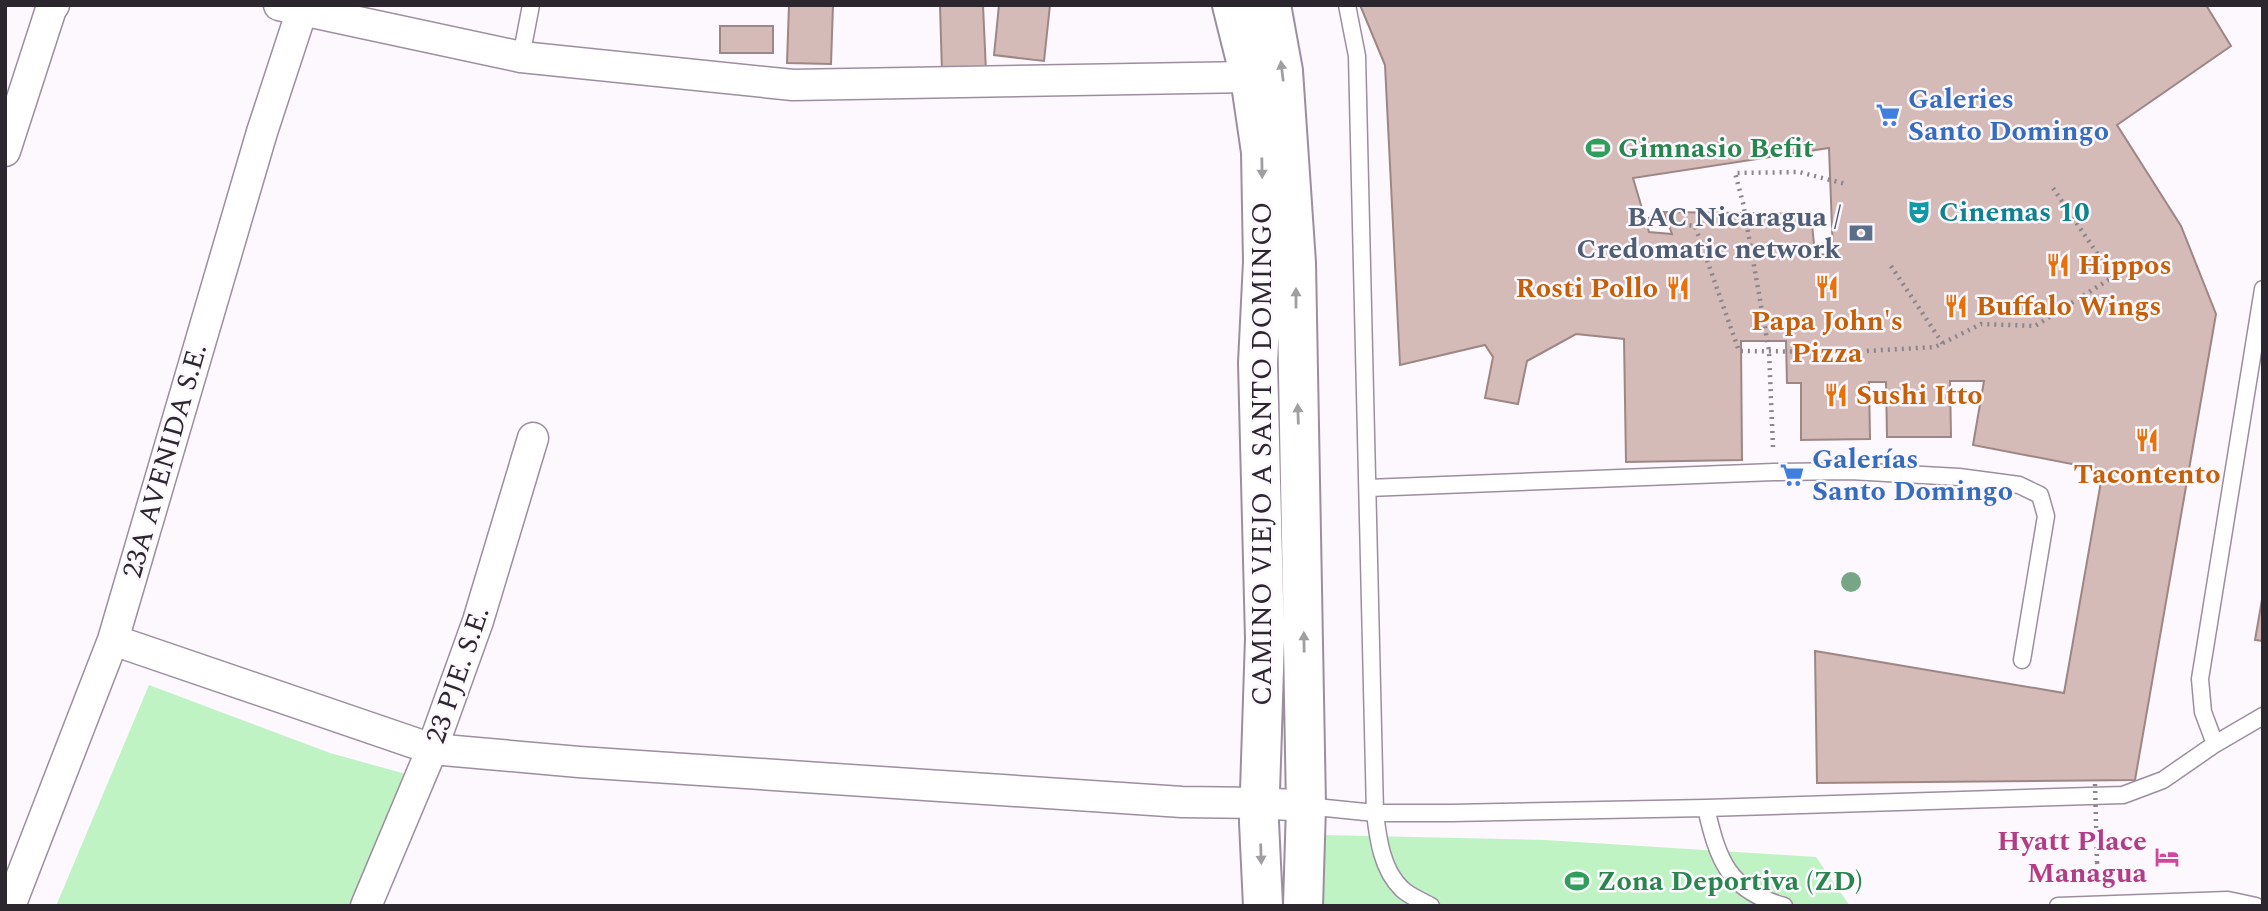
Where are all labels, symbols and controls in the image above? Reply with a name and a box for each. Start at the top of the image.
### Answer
one-way arrow [1277,60,1288,82]
place label: Galeries Santo Domingo [1908,78,2109,153]
supermarket icon: Galeries Santo Domingo [1874,101,1902,129]
place label: Gimnasio Befit [1618,127,1814,170]
sports icon: Gimnasio Befit [1584,134,1612,162]
one-way arrow [1256,158,1267,180]
place label: Cinemas 10 [1939,191,2090,234]
place label: BAC Nicaragua / Credomatic network [1577,196,1841,271]
theatre icon: Cinemas 10 [1905,198,1933,226]
street label: CAMINO VIEJO A SANTO DOMINGO [1241,202,1284,706]
bank icon: BAC Nicaragua / Credomatic network [1847,219,1875,247]
place label: Hippos [2078,244,2172,287]
restaurant icon: Hippos [2044,251,2072,279]
place label: Rosti Pollo [1516,267,1658,310]
restaurant icon: Papa John's Pizza [1813,273,1841,301]
restaurant icon: Rosti Pollo [1664,274,1692,302]
place label: Buffalo Wings [1976,285,2162,328]
one-way arrow [1290,287,1302,309]
restaurant icon: Buffalo Wings [1942,292,1970,320]
place label: Papa John's Pizza [1751,300,1903,375]
street label: 23A AVENIDA S.E. [111,339,219,583]
place label: Sushi Itto [1856,374,1983,417]
restaurant icon: Sushi Itto [1822,381,1850,409]
one-way arrow [1293,403,1304,425]
restaurant icon: Tacontento [2133,426,2161,454]
place label: Galerías Santo Domingo [1812,438,2013,513]
place label: Tacontento [2073,453,2221,496]
supermarket icon: Galerías Santo Domingo [1778,461,1806,489]
street label: 23 PJE. S.E. [414,601,502,749]
one-way arrow [1298,630,1310,652]
place label: Hyatt Place Managua [1997,820,2148,895]
one-way arrow [1255,843,1266,865]
hotel icon: Hyatt Place Managua [2153,843,2181,871]
place label: Zona Deportiva (ZD) [1597,860,1863,903]
sports icon: Zona Deportiva (ZD) [1563,867,1591,895]

